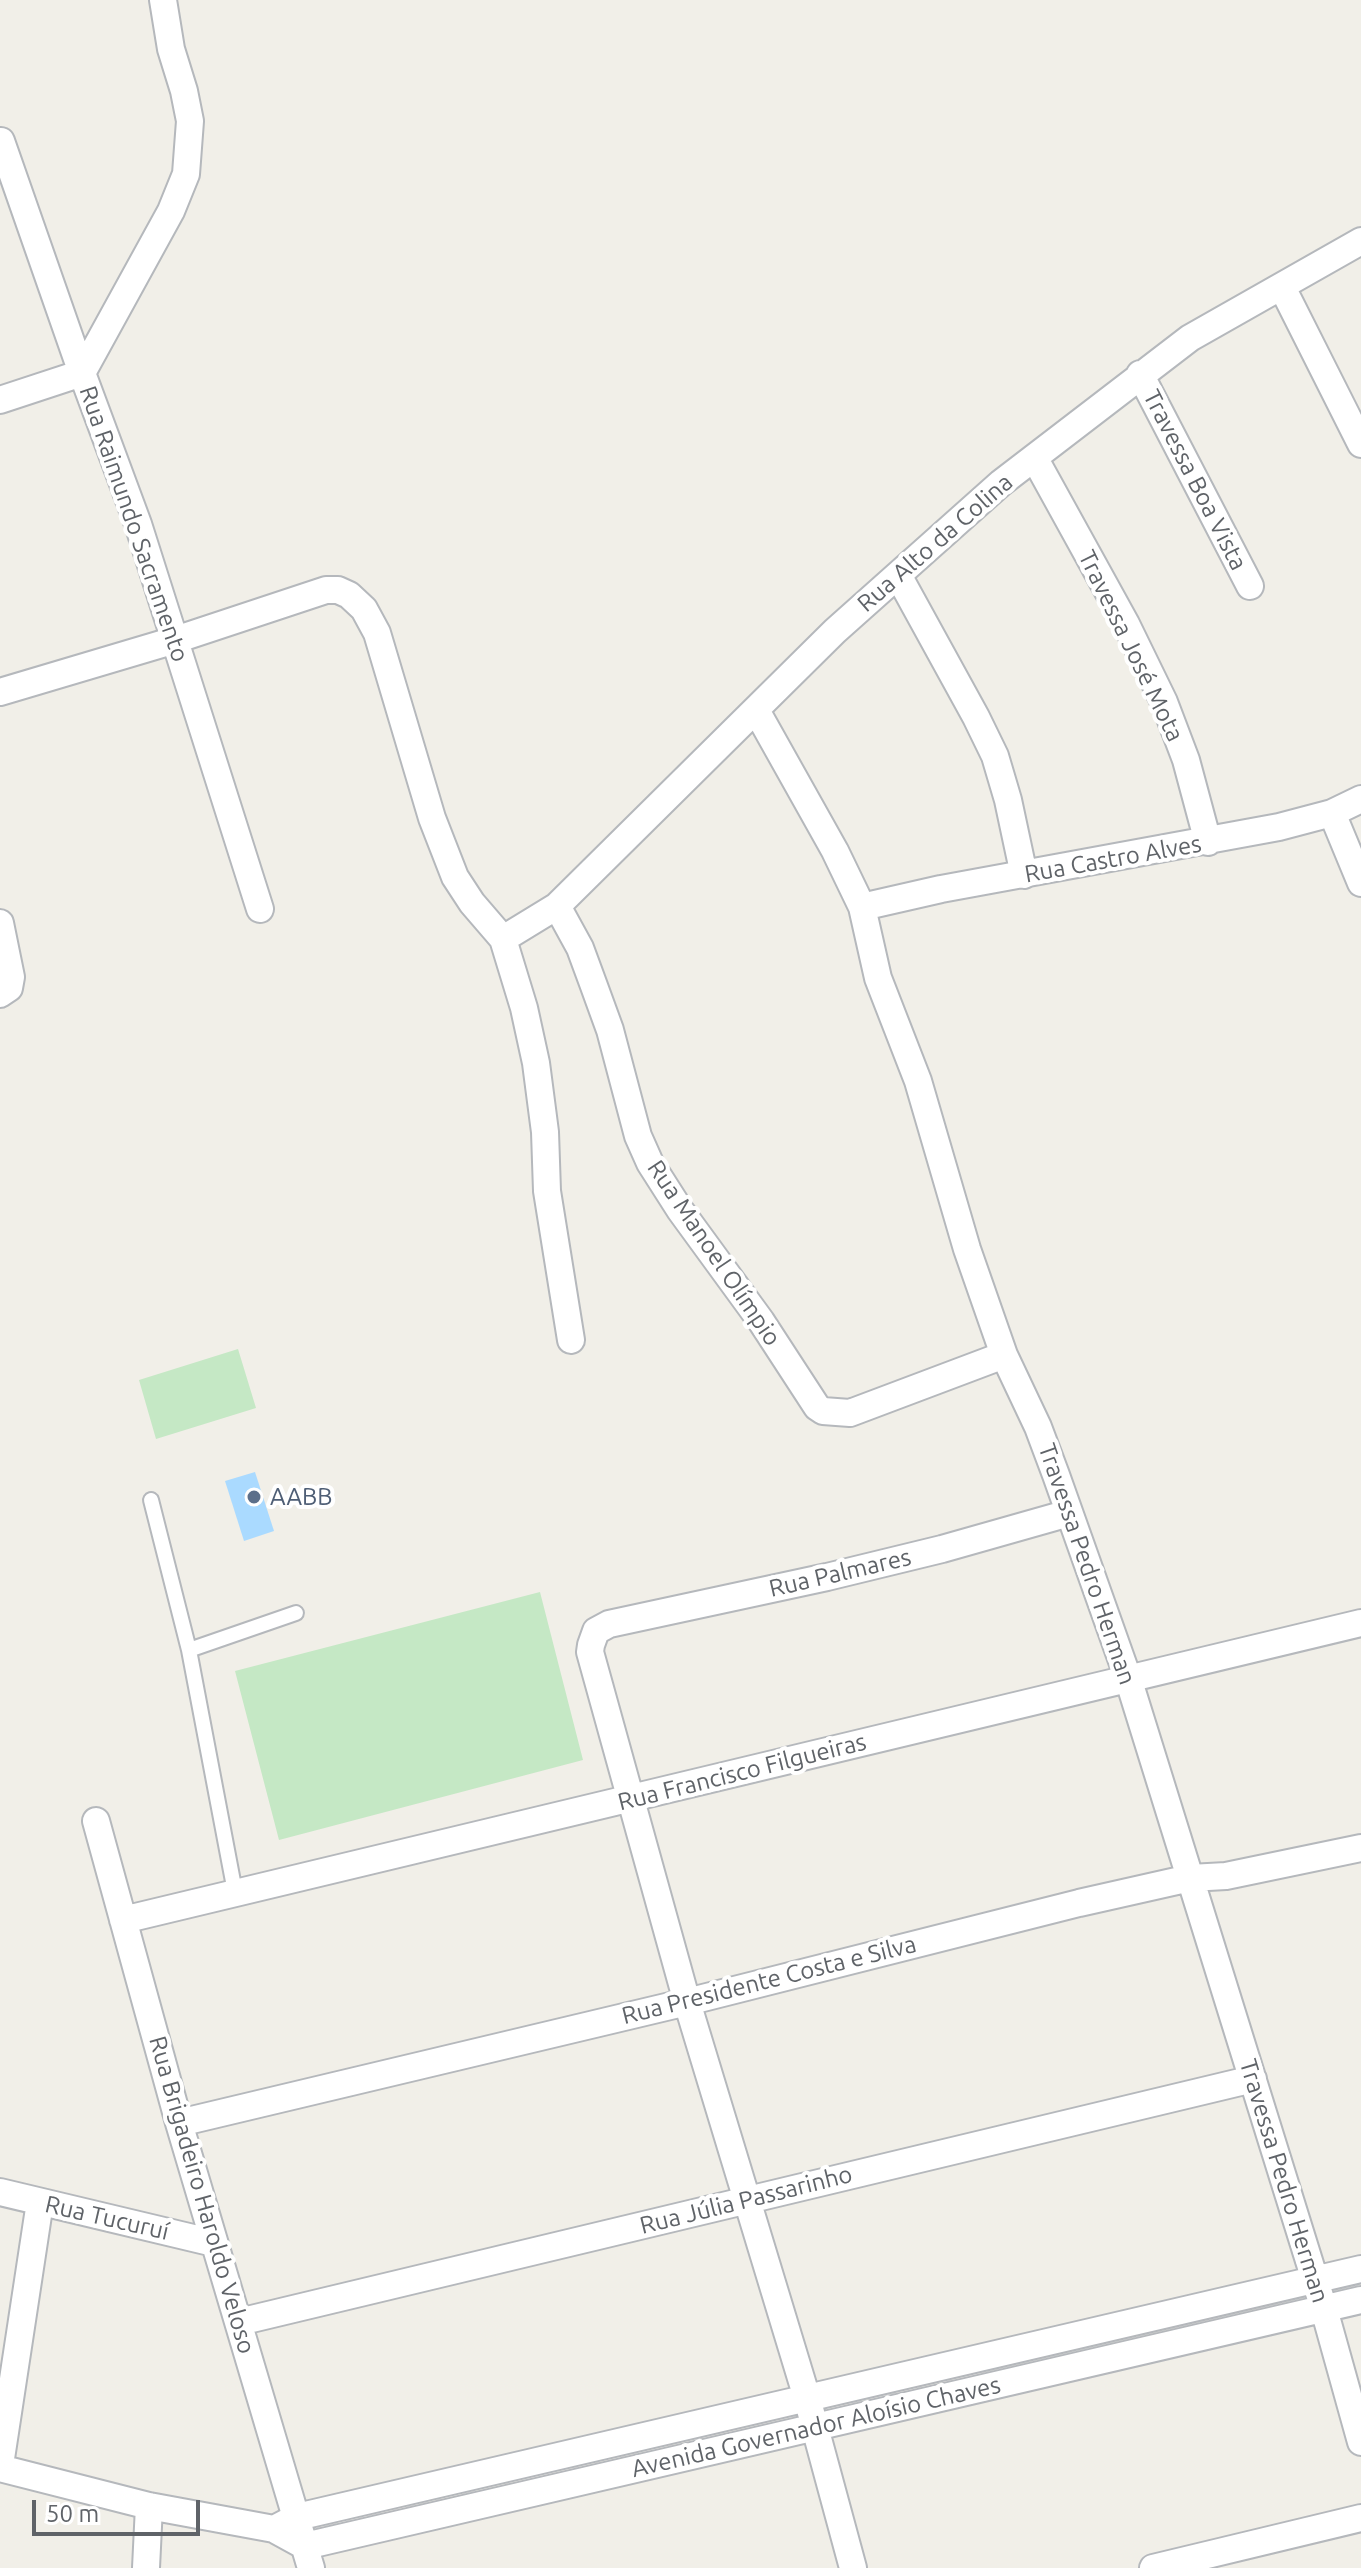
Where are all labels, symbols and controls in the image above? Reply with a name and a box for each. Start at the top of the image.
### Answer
street label: Rua Raimundo Sacramento [73,382,195,666]
street label: Travessa Boa Vista [1137,385,1253,575]
street label: Rua Alto da Colina [852,468,1018,618]
street label: Travessa José Mota [1072,546,1190,746]
street label: Rua Castro Alves [1022,829,1204,889]
street label: Rua Manoel Olímpio [641,1155,787,1351]
street label: Travessa Pedro Herman [1032,1440,1142,1688]
place label: AABB [270,1483,332,1511]
marker: AABB [245,1488,263,1506]
street label: Rua Palmares [766,1543,914,1603]
street label: Rua Francisco Filgueiras [615,1727,869,1817]
street label: Rua Presidente Costa e Silva [619,1929,919,2031]
street label: Rua Brigadeiro Haroldo Veloso [143,2033,261,2357]
street label: Travessa Pedro Herman [1233,2056,1335,2306]
street label: Rua Júlia Passarinho [637,2160,855,2240]
street label: Rua Tucuruí [42,2190,172,2246]
street label: Avenida Governador Aloísio Chaves [629,2370,1003,2484]
scale bar [36,2484,204,2534]
text: 50 m [46,2500,99,2527]

